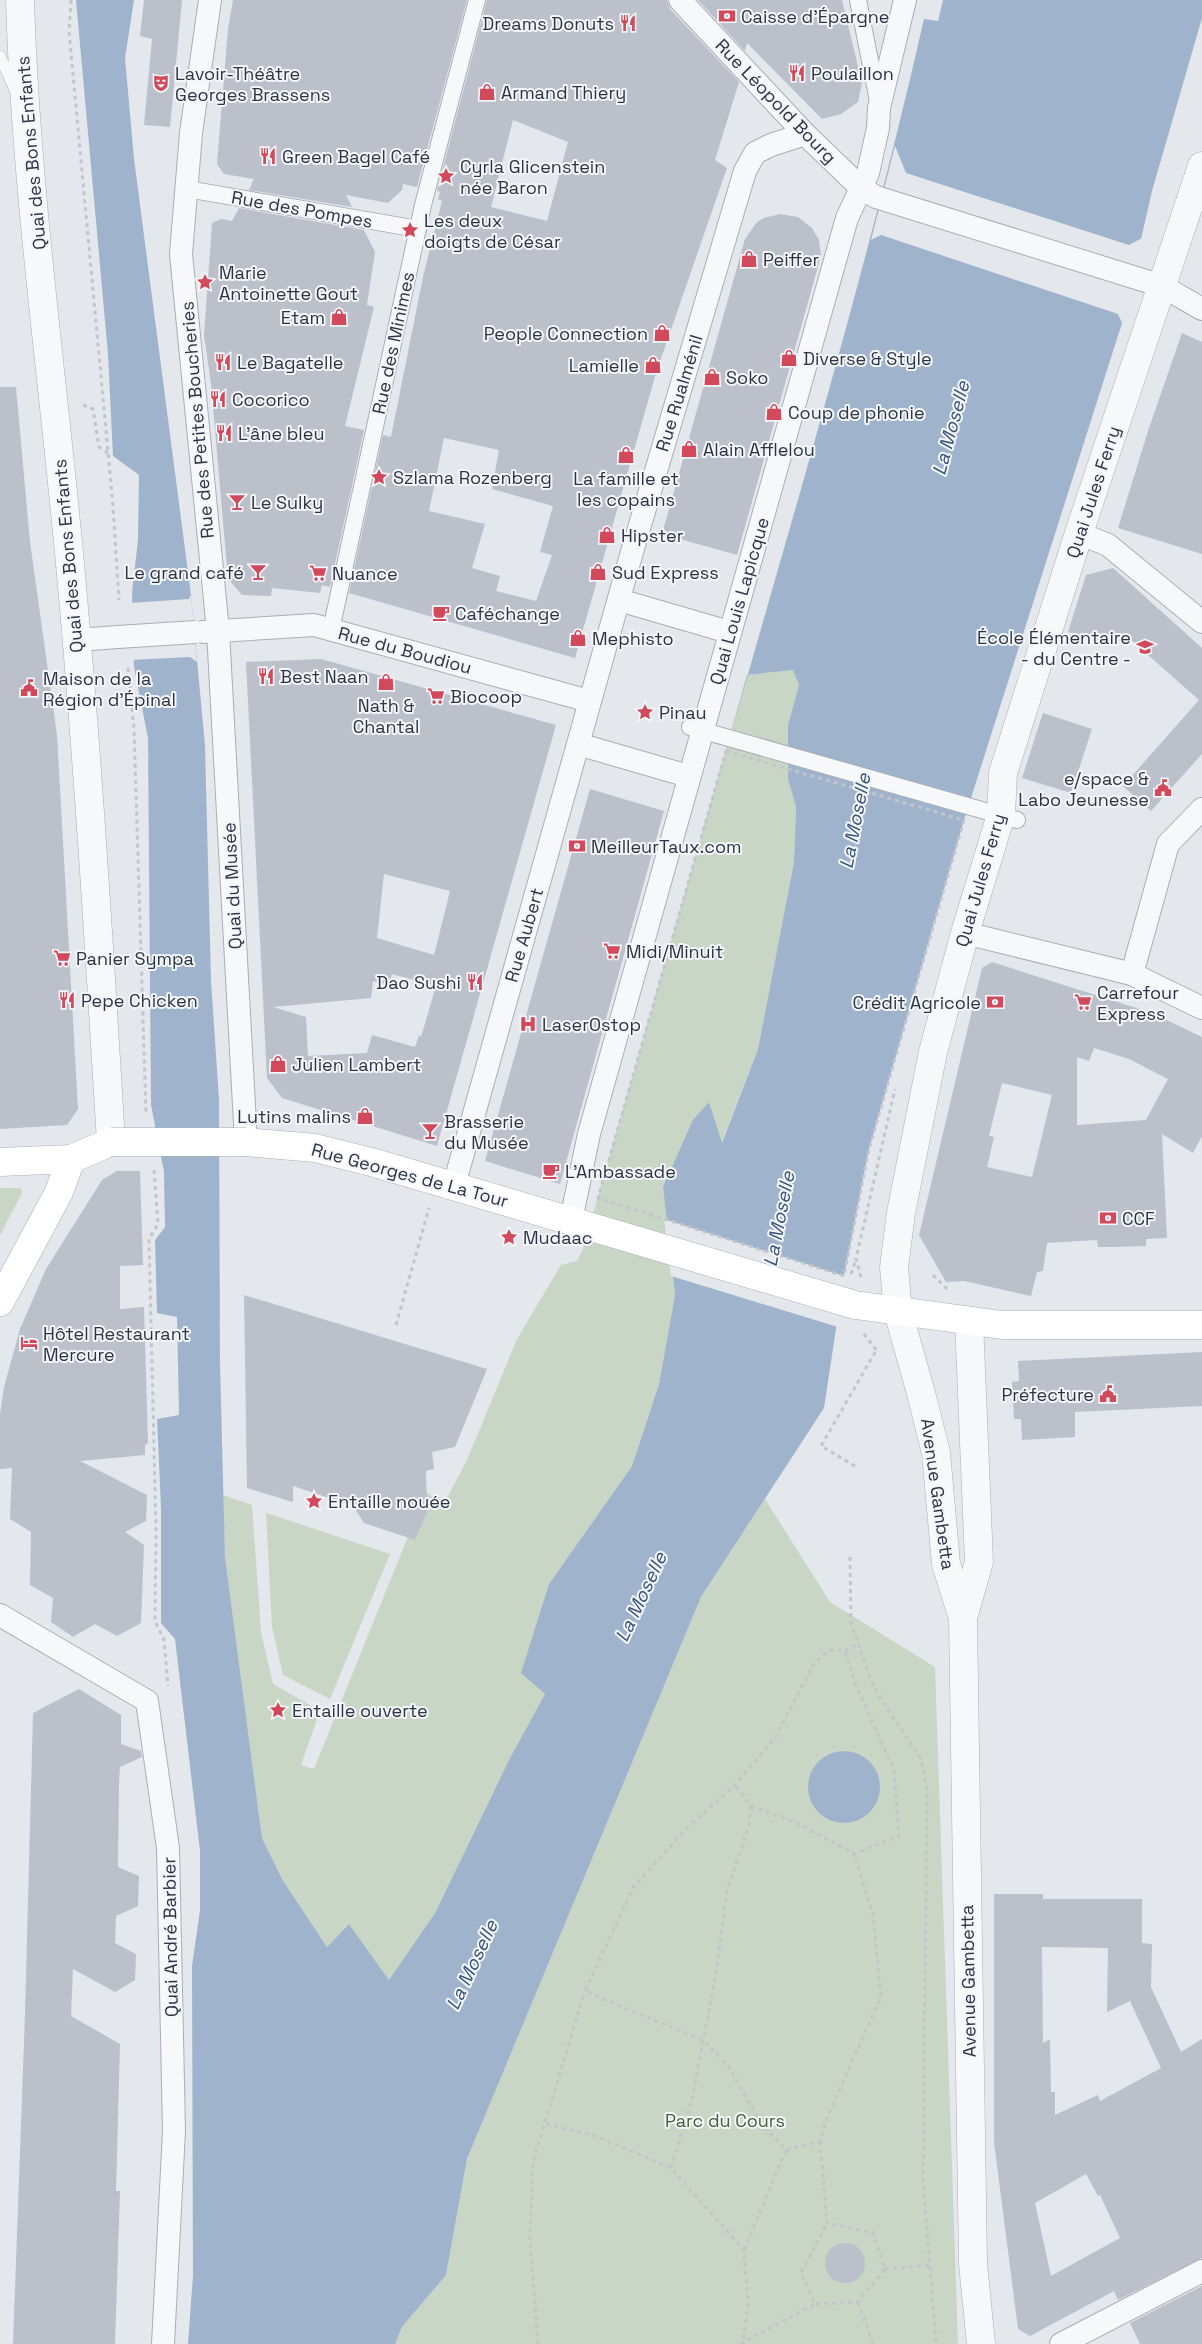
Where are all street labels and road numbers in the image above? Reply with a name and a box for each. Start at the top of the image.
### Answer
street label: Rue Léopold Bourg [711,34,841,168]
street label: Quai des Bons Enfants [11,55,51,251]
street label: Rue des Pompes [230,185,374,233]
street label: Rue des Minimes [367,270,419,416]
street label: Rue des Petites Boucheries [175,300,219,540]
street label: Rue Rualménil [650,332,708,454]
street label: Quai Jules Ferry [1061,423,1125,561]
street label: Quai des Bons Enfants [48,458,88,654]
street label: Quai Louis Lapicque [704,515,774,687]
street label: Rue du Boudiou [336,621,474,679]
street label: Quai Jules Ferry [950,811,1010,949]
street label: Quai du Musée [217,822,247,950]
street label: Rue Aubert [500,885,548,985]
street label: Rue Georges de La Tour [309,1138,511,1212]
street label: Avenue Gambetta [916,1417,960,1571]
street label: Quai André Barbier [157,1856,183,2017]
street label: Avenue Gambetta [955,1905,981,2057]

